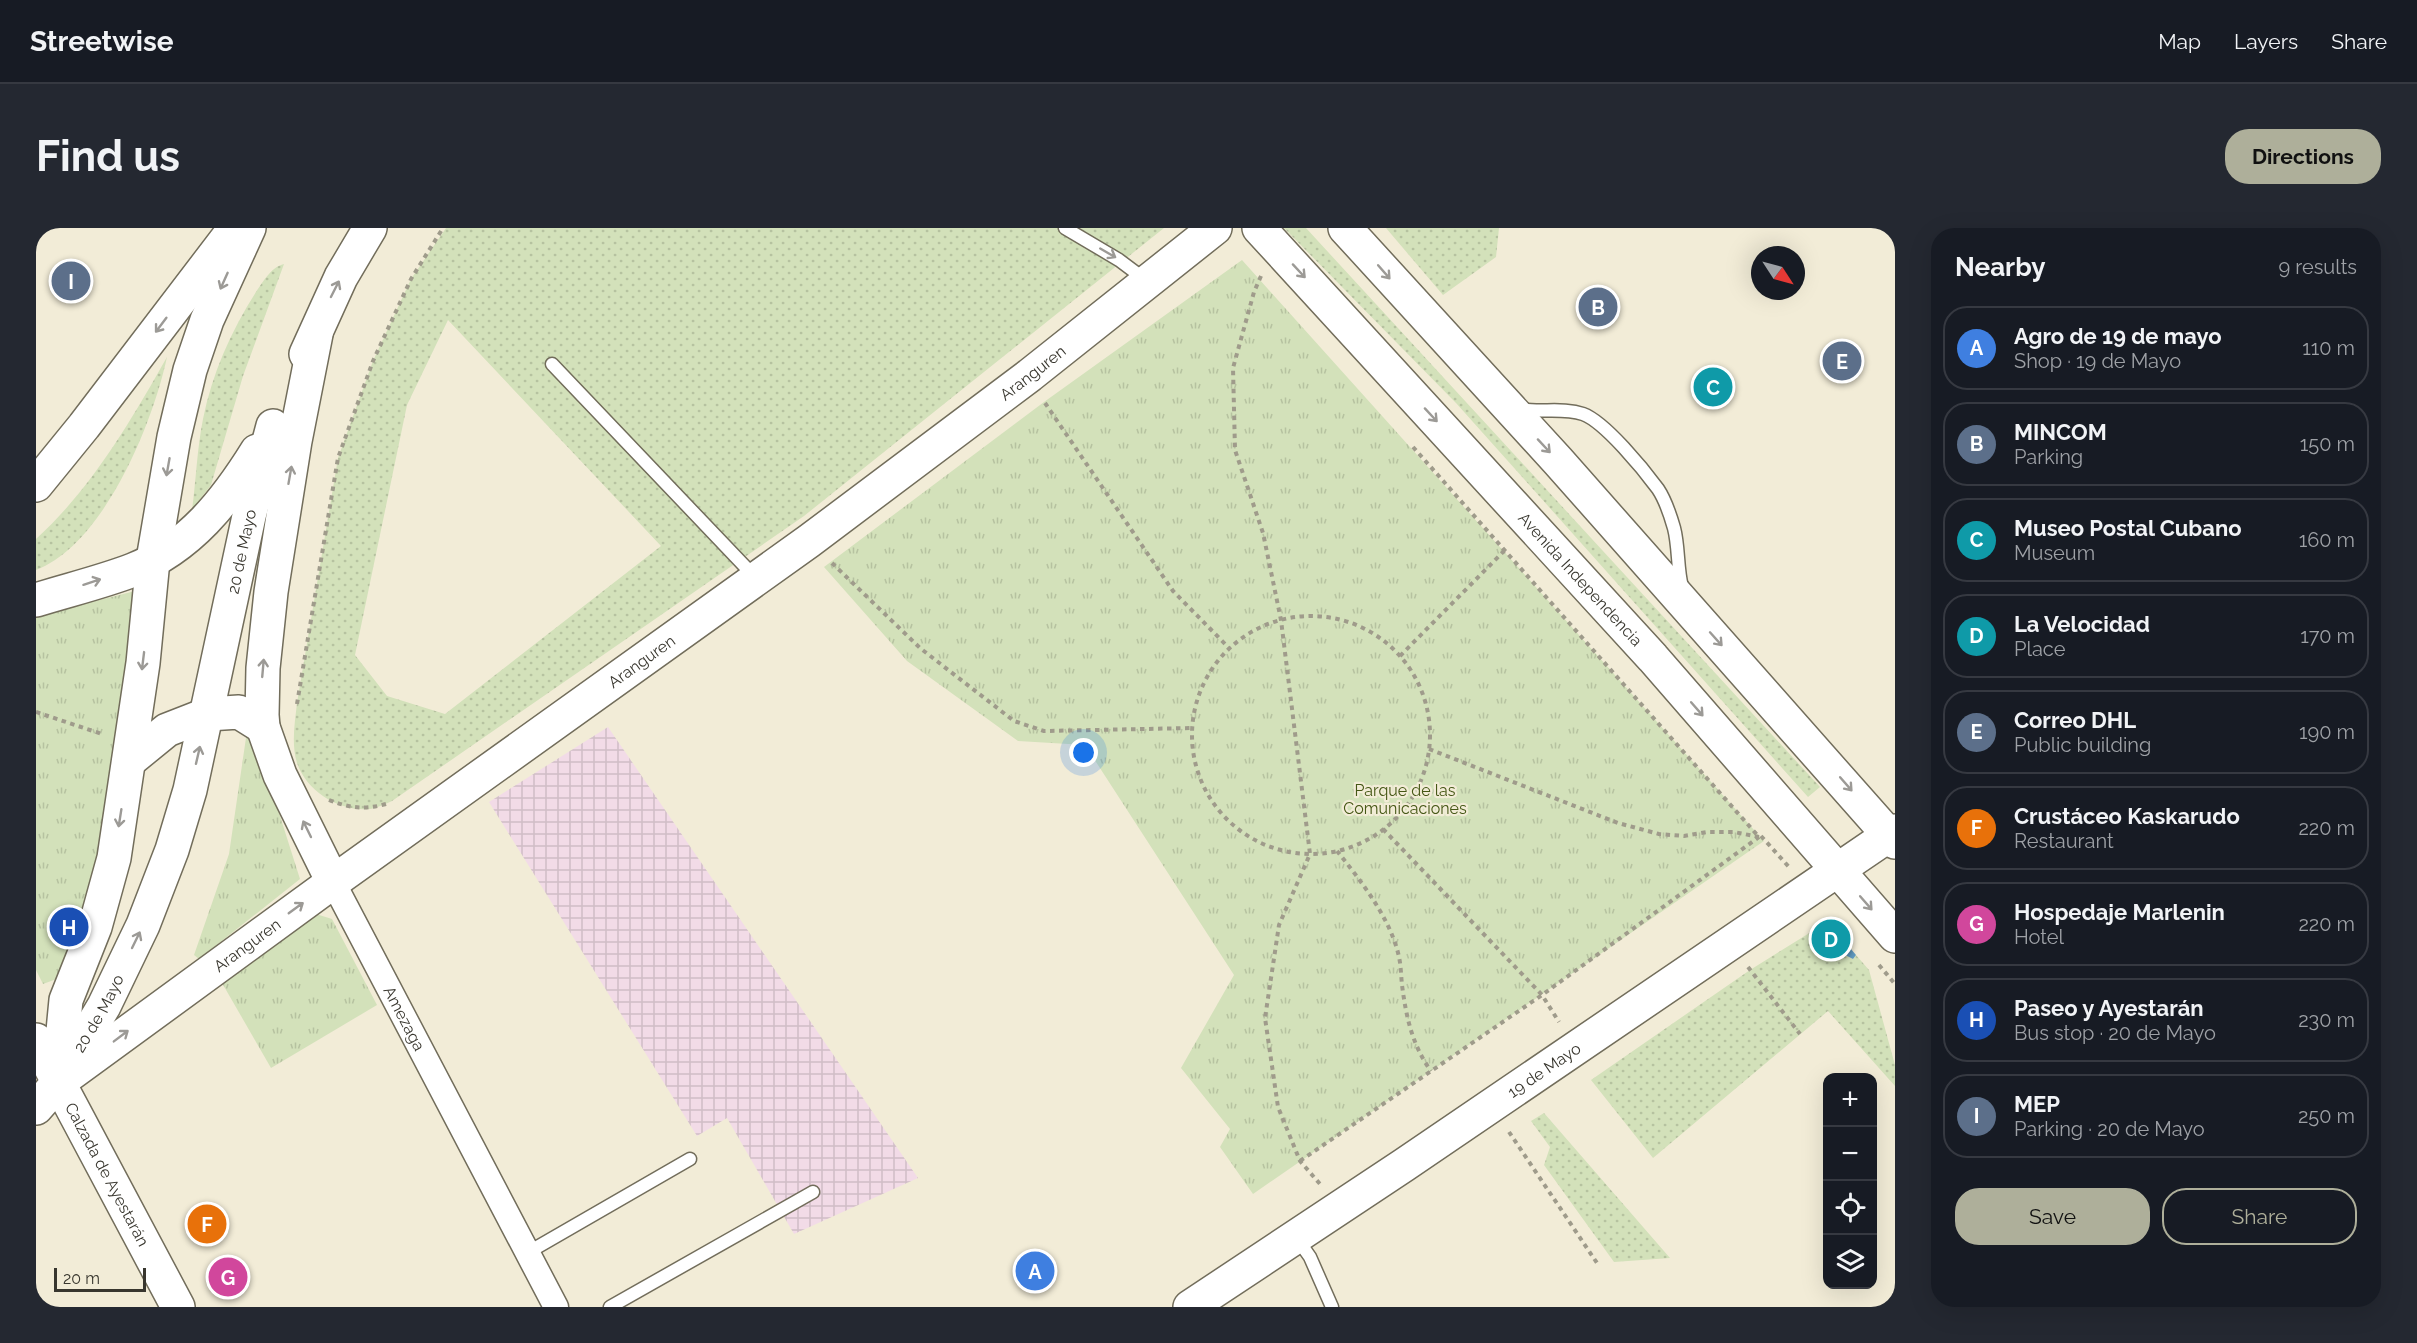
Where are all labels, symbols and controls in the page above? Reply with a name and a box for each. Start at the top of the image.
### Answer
text: Streetwise [30,25,174,58]
text: Map [2158,29,2201,54]
text: Layers [2234,29,2298,54]
text: Share [2331,29,2387,54]
button: Directions [2225,129,2381,184]
text: Find us [36,132,180,181]
north arrow [1751,246,1805,300]
one-way arrow [1099,248,1116,260]
text: Nearby [1955,252,2045,282]
text: 9 results [2278,255,2357,279]
pin: I [51,259,90,304]
one-way arrow [1291,264,1306,279]
one-way arrow [1377,264,1391,279]
one-way arrow [218,272,230,290]
one-way arrow [329,281,341,299]
pin: B [1578,284,1618,329]
one-way arrow [155,316,168,332]
text: Agro de 19 de mayo [2014,323,2222,349]
text: A [1970,336,1983,360]
text: 110 m [2302,336,2355,360]
pin: E [1822,338,1862,384]
street label: Aranguren [996,341,1069,404]
text: Shop · 19 de Mayo [2014,349,2181,373]
pin: C [1694,364,1732,410]
one-way arrow [1424,407,1438,422]
text: MINCOM [2014,419,2107,445]
text: B [1970,432,1983,456]
text: 150 m [2300,432,2355,456]
one-way arrow [1537,439,1551,454]
text: Parking [2014,445,2083,469]
one-way arrow [163,457,174,477]
one-way arrow [284,466,295,485]
street label: 20 de Mayo [223,507,260,595]
street label: Avenida Independencia [1515,508,1647,650]
text: Museo Postal Cubano [2014,515,2242,541]
text: C [1970,528,1983,552]
text: 160 m [2299,528,2355,552]
text: Museum [2014,541,2095,565]
one-way arrow [82,576,101,587]
text: La Velocidad [2014,611,2150,637]
text: D [1969,624,1984,648]
text: 170 m [2300,624,2355,648]
street label: Aranguren [604,631,679,691]
one-way arrow [1709,631,1723,646]
text: Place [2014,637,2065,661]
one-way arrow [137,650,148,670]
one-way arrow [258,659,269,679]
one-way arrow [1690,701,1704,716]
text: Correo DHL [2014,707,2136,733]
text: E [1970,720,1983,744]
text: 190 m [2299,720,2355,744]
text: Public building [2014,733,2151,757]
your location [1069,738,1098,767]
one-way arrow [193,746,204,766]
one-way arrow [1839,776,1853,791]
park label: Parque de las Comunicaciones [1343,781,1467,818]
text: Crustáceo Kaskarudo [2014,803,2240,829]
one-way arrow [114,808,125,828]
text: F [1971,816,1982,840]
text: 220 m [2298,816,2355,840]
one-way arrow [300,821,312,839]
text: Restaurant [2014,829,2114,853]
one-way arrow [1859,895,1873,910]
text: Hospedaje Marlenin [2014,899,2225,925]
one-way arrow [287,902,303,915]
pin: H [50,904,88,950]
text: G [1969,912,1984,936]
text: 220 m [2298,912,2355,936]
street label: Aranguren [210,914,284,976]
pin: D [1812,916,1850,962]
text: Hotel [2014,925,2064,949]
one-way arrow [131,931,142,949]
street label: 20 de Mayo [69,971,127,1056]
street label: Amezaga [380,983,429,1054]
text: Paseo y Ayestarán [2014,995,2204,1021]
text: H [1969,1008,1984,1032]
text: 230 m [2298,1008,2355,1032]
text: Bus stop · 20 de Mayo [2014,1021,2216,1045]
one-way arrow [113,1029,129,1042]
street label: 19 de Mayo [1504,1038,1584,1101]
map controls [1823,1073,1877,1289]
button: + [1823,1073,1877,1127]
text: MEP [2014,1091,2060,1117]
street label: Calzada de Ayestarán [61,1099,153,1249]
text: I [1974,1104,1979,1128]
text: 250 m [2298,1104,2355,1128]
text: Parking · 20 de Mayo [2014,1117,2205,1141]
button: − [1823,1127,1877,1181]
button: locate [1823,1181,1877,1235]
button: Save [1955,1188,2150,1245]
button: Share [2162,1188,2357,1245]
pin: F [188,1202,226,1246]
button: layers [1823,1235,1877,1289]
pin: A [1016,1248,1054,1294]
pin: G [208,1254,248,1300]
scale bar [54,1265,146,1292]
text: 20 m [63,1269,100,1288]

